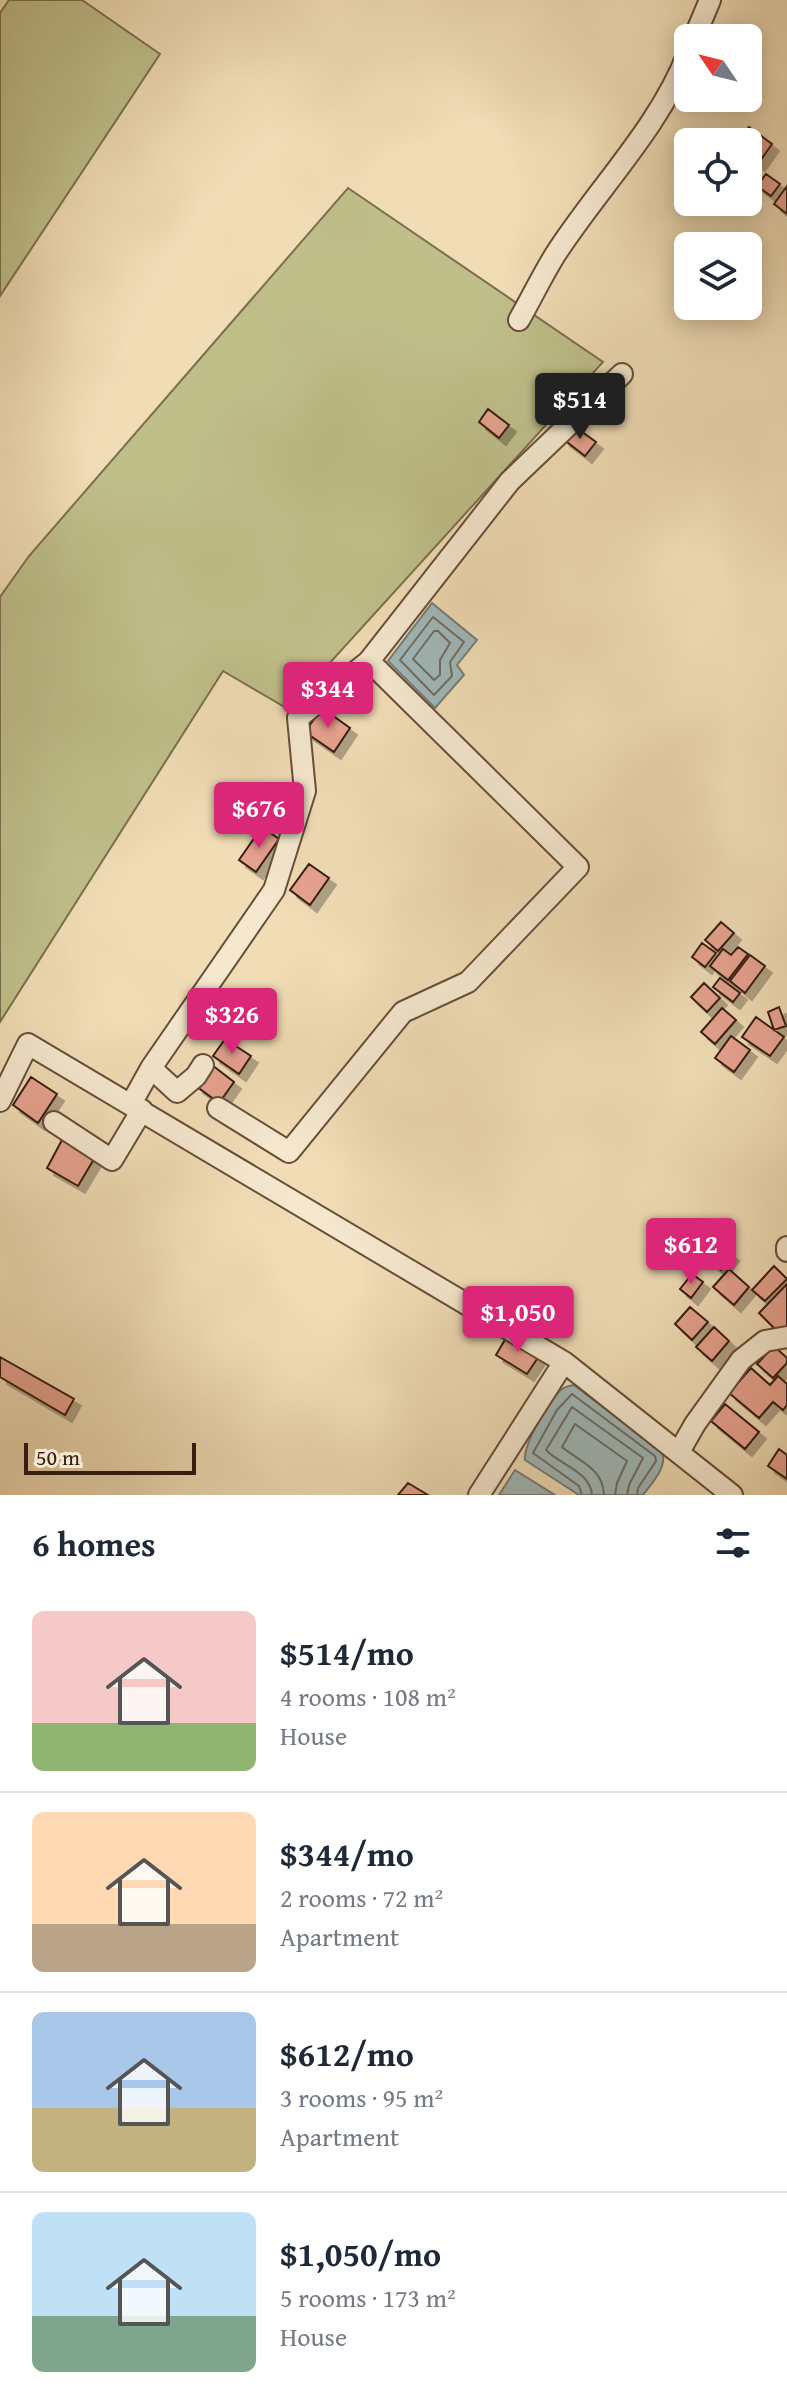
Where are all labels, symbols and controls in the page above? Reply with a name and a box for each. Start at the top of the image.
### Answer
north arrow [674,24,762,112]
map controls [674,24,762,320]
button: locate [674,128,762,216]
button: layers [674,232,762,320]
pin: $514 [533,373,627,441]
text: $514 [553,379,607,418]
pin: $344 [281,662,375,730]
text: $344 [301,668,355,707]
pin: $676 [212,782,306,850]
text: $676 [232,788,286,827]
pin: $326 [185,988,279,1056]
text: $326 [205,994,259,1033]
pin: $612 [644,1218,738,1286]
text: $612 [664,1224,718,1263]
pin: $1,050 [453,1286,583,1354]
text: $1,050 [481,1292,555,1331]
scale bar [24,1439,196,1475]
text: 50 m [36,1441,80,1473]
text: 6 homes [32,1519,156,1568]
icon: filters [711,1521,755,1565]
text: $514/mo [280,1628,414,1677]
icon: home [96,1643,192,1739]
text: 4 rooms · 108 m² [280,1677,456,1716]
text: House [280,1716,347,1755]
text: $344/mo [280,1829,414,1878]
icon: home [96,1844,192,1940]
text: 2 rooms · 72 m² [280,1878,443,1917]
text: Apartment [280,1917,399,1956]
text: $612/mo [280,2029,414,2078]
icon: home [96,2044,192,2140]
text: 3 rooms · 95 m² [280,2078,443,2117]
text: Apartment [280,2117,399,2156]
text: $1,050/mo [280,2229,441,2278]
icon: home [96,2244,192,2340]
text: 5 rooms · 173 m² [280,2278,456,2317]
text: House [280,2317,347,2356]

